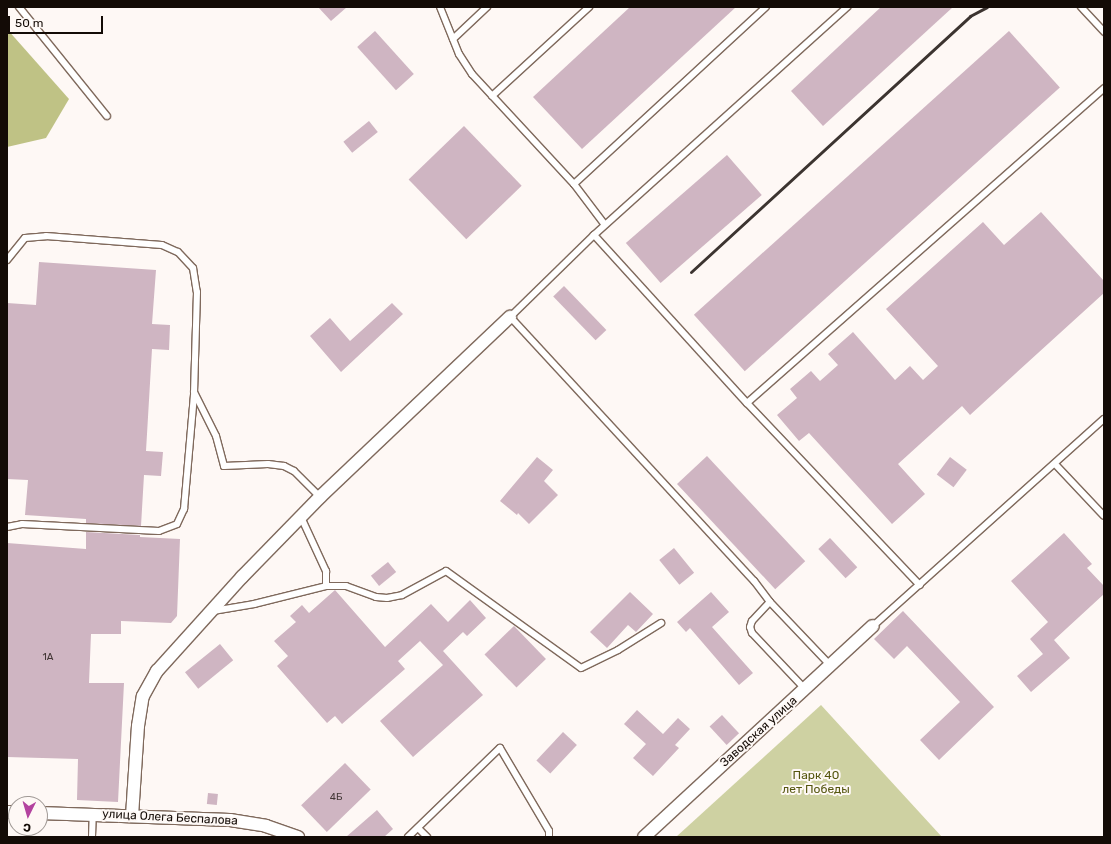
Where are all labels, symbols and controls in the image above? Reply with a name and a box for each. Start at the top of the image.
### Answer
scale bar [10,8,105,34]
text: 50 m [15,16,43,30]
house number: 1А [43,652,53,664]
street label: Заводская улица [718,694,800,770]
park label: Парк 40 лет Победы [782,769,850,797]
house number: 4Б [330,792,342,804]
north arrow [8,796,48,836]
street label: улица Олега Беспалова [102,807,238,829]
text: С [23,821,31,834]

